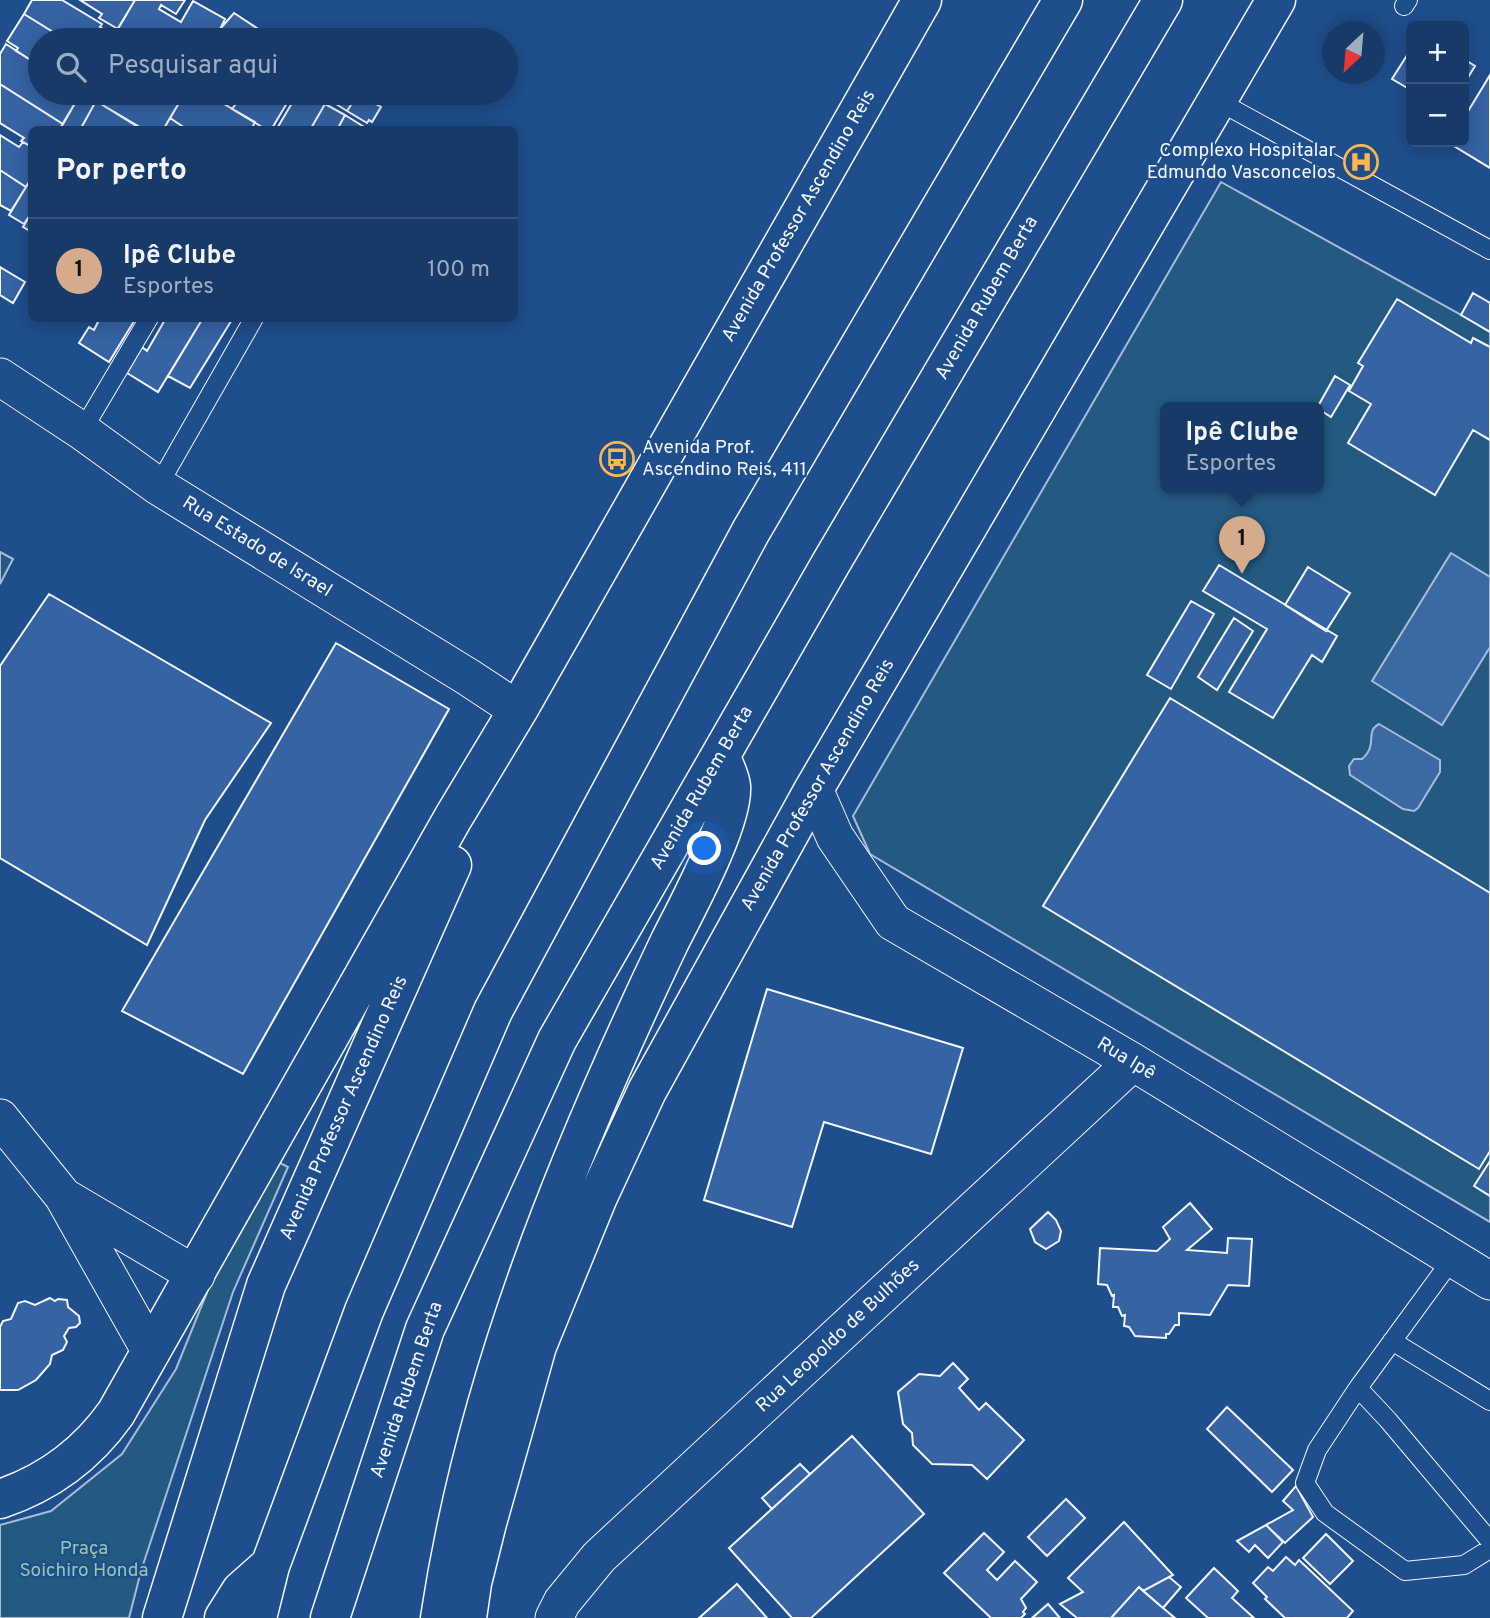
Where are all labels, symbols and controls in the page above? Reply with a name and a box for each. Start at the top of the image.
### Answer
north arrow [1322,21,1385,84]
map controls [1406,21,1469,147]
button: + [1406,21,1469,84]
search box [28,28,518,105]
icon: search [52,48,90,86]
text: Pesquisar aqui [108,50,278,83]
button: − [1406,84,1469,147]
street label: Avenida Professor Ascendino Reis [717,86,881,346]
place label: Complexo Hospitalar Edmundo Vasconcelos [1147,139,1337,185]
hospital icon: Complexo Hospitalar Edmundo Vasconcelos [1342,143,1380,181]
text: Por perto [56,153,187,190]
street label: Avenida Rubem Berta [930,212,1044,384]
text: Ipê Clube [123,240,236,273]
text: 1 [74,256,84,285]
text: 100 m [427,256,490,285]
text: Esportes [123,273,214,302]
popup [1160,402,1324,493]
text: Ipê Clube [1185,417,1299,450]
place label: Avenida Prof. Ascendino Reis, 411 [642,436,807,482]
bus stop icon: Avenida Prof. Ascendino Reis, 411 [598,440,636,478]
text: Esportes [1185,450,1276,479]
street label: Rua Estado de Israel [178,491,336,603]
pin: 1 [1219,516,1265,574]
street label: Avenida Professor Ascendino Reis [736,655,900,915]
street label: Avenida Rubem Berta [645,702,759,874]
your location [687,831,721,865]
street label: Avenida Professor Ascendino Reis [275,972,413,1244]
street label: Rua Ipê [1092,1032,1160,1086]
street label: Rua Leopoldo de Bulhões [751,1254,925,1418]
street label: Avenida Rubem Berta [365,1298,449,1482]
park label: Praça Soichiro Honda [20,1537,148,1583]

